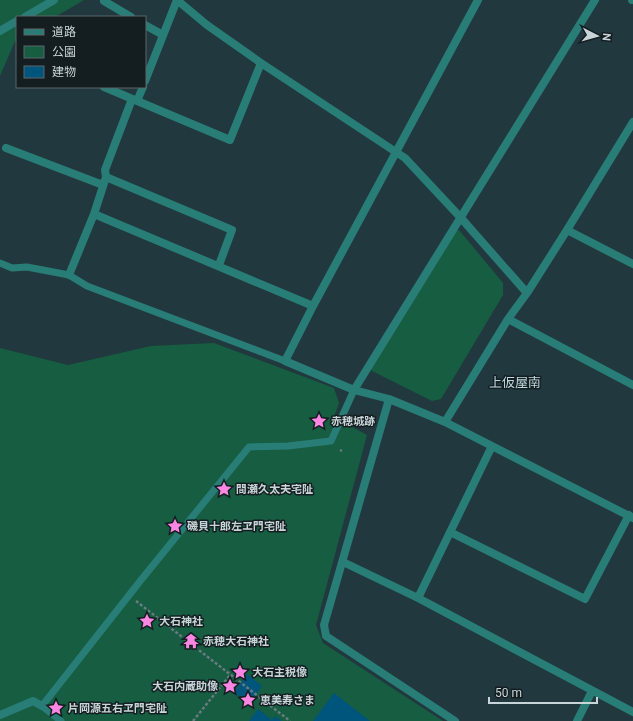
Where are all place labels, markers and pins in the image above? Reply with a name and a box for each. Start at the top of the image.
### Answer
place icon: 赤穂城跡 [310,412,328,430]
place label: 赤穂城跡 [331,415,375,428]
place icon: 間瀬久太夫宅阯 [215,480,233,498]
place label: 間瀬久太夫宅阯 [236,483,313,496]
place icon: 磯貝十郎左ヱ門宅阯 [166,517,184,535]
place label: 磯貝十郎左ヱ門宅阯 [187,520,286,533]
place icon: 大石神社 [138,612,156,630]
place label: 大石神社 [159,615,203,628]
temple icon: 赤穂大石神社 [182,632,200,650]
place label: 赤穂大石神社 [203,635,269,648]
place icon: 大石主税像 [231,663,249,681]
place label: 大石主税像 [252,666,307,679]
place icon: 大石内蔵助像 [221,677,239,695]
place label: 大石内蔵助像 [152,680,218,693]
place icon: 恵美寿さま [239,691,257,709]
place label: 恵美寿さま [260,694,315,707]
place icon: 片岡源五右ヱ門宅阯 [47,699,65,717]
place label: 片岡源五右ヱ門宅阯 [68,702,167,715]

